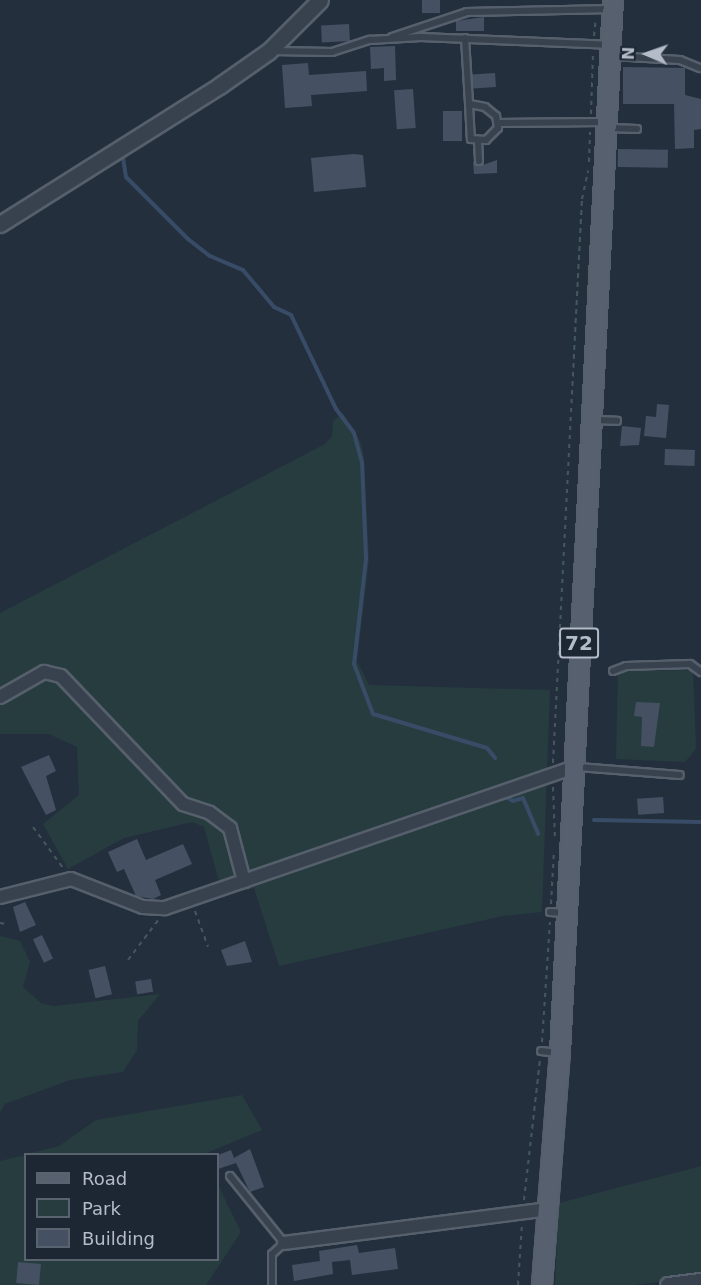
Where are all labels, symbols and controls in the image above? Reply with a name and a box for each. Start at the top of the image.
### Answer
north arrow [617,24,677,84]
text: N [619,46,638,60]
road number: 72 [558,626,600,660]
legend [24,1153,219,1261]
text: Road [82,1168,127,1189]
text: Park [82,1198,121,1219]
text: Building [82,1228,155,1249]

